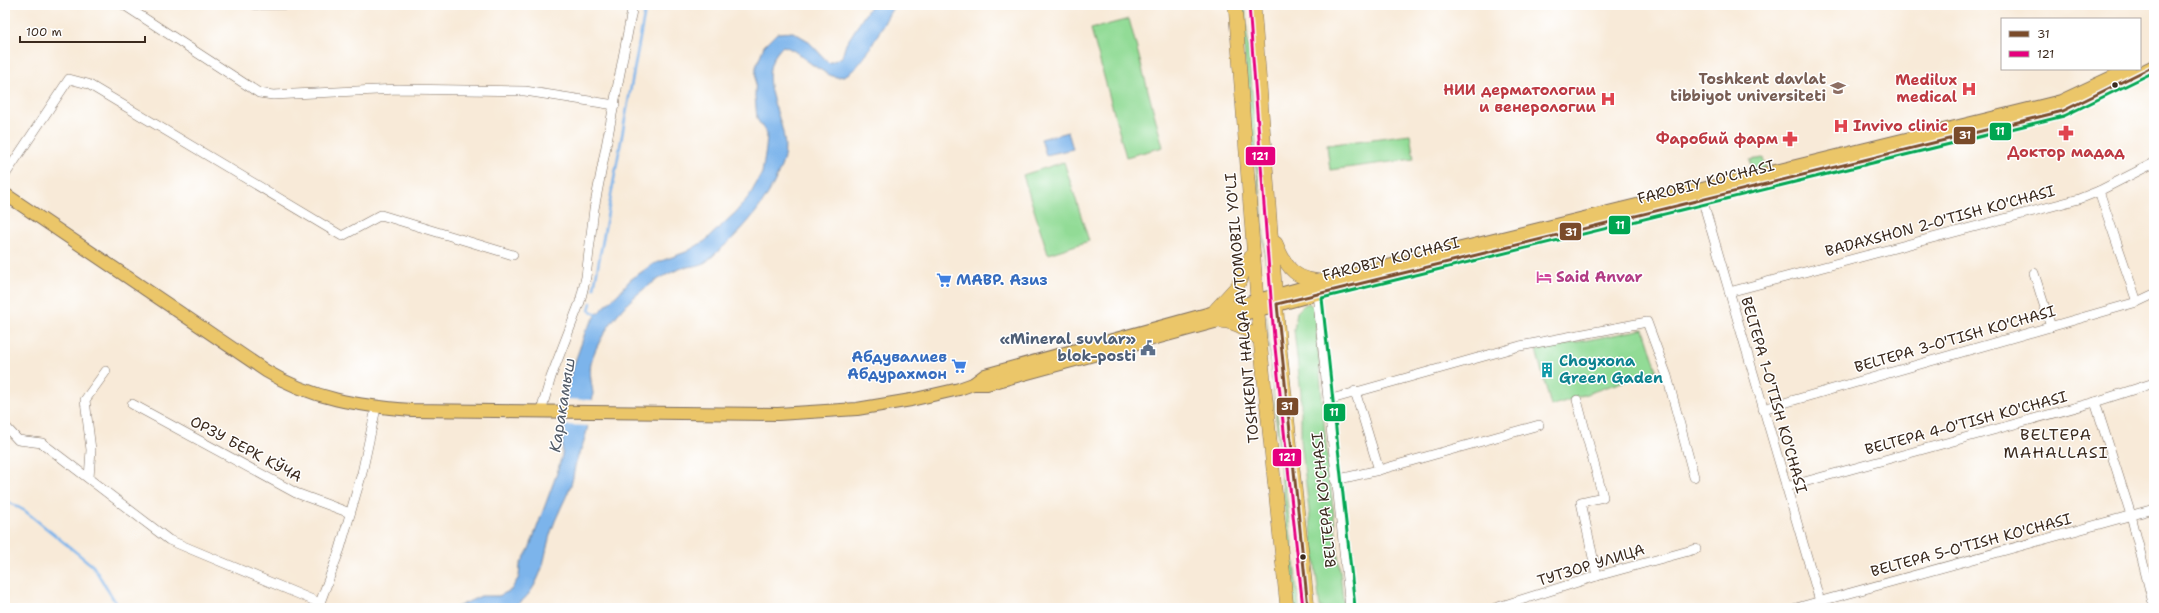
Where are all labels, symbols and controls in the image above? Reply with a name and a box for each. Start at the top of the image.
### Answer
scale bar [20,18,145,44]
legend [2001,18,2141,70]
text: 100 m [26,24,62,40]
text: 31 [2037,26,2050,42]
text: 121 [2037,46,2054,62]
place label: Toshkent davlat tibbiyot universiteti [1670,69,1826,106]
place label: Medilux medical [1895,70,1957,107]
school or university icon: Toshkent davlat tibbiyot universiteti [1829,79,1847,97]
place label: НИИ дерматологии и венерологии [1443,80,1597,117]
hospital icon: Medilux medical [1960,80,1978,98]
unlabelled marker [2110,80,2120,90]
hospital icon: НИИ дерматологии и венерологии [1599,90,1617,108]
place label: Invivo clinic [1853,116,1948,136]
hospital icon: Invivo clinic [1832,117,1850,135]
line badge: 11 [1989,122,2012,141]
text: 11 [1995,124,2005,139]
pharmacy icon: Доктор мадад [2057,124,2075,142]
line badge: 31 [1953,126,1976,145]
text: 31 [1959,128,1971,143]
place label: Фаробий фарм [1656,129,1779,149]
pharmacy icon: Фаробий фарм [1781,130,1799,148]
place label: Доктор мадад [2007,142,2125,162]
line badge: 121 [1245,146,1276,166]
text: 121 [1252,149,1268,164]
street label: FAROBIY KO'CHASI [1635,155,1777,209]
street label: TOSHKENT HALQA AVTOMOBIL YO'LI [1220,172,1264,444]
street label: BADAXSHON 2-O'TISH KO'CHASI [1823,181,2057,261]
line badge: 11 [1608,215,1631,235]
text: 11 [1615,218,1625,233]
line badge: 31 [1559,222,1582,241]
text: 31 [1565,225,1577,240]
street label: FAROBIY KO'CHASI [1320,232,1462,286]
place label: Said Anvar [1556,267,1643,287]
hotel icon: Said Anvar [1535,268,1553,286]
place label: МАВР. Азиз [956,270,1047,290]
supermarket icon: МАВР. Азиз [935,271,953,289]
street label: BELTEPA 1-O'TISH KO'CHASI [1736,294,1812,496]
street label: BELTEPA 3-O'TISH KO'CHASI [1852,301,2058,377]
place label: «Mineral suvlar» blok-posti [1000,329,1136,366]
public building icon: «Mineral suvlar» blok-posti [1139,339,1157,357]
place label: Абдувалиев Абдурахмон [847,347,947,384]
place label: Choyxona Green Gaden [1559,351,1663,388]
water label: Каракамыш [544,356,580,454]
supermarket icon: Абдувалиев Абдурахмон [950,357,968,375]
building icon: Choyxona Green Gaden [1538,361,1556,379]
street label: BELTEPA 4-O'TISH KO'CHASI [1863,386,2069,460]
line badge: 31 [1276,397,1299,416]
text: 31 [1281,399,1293,414]
line badge: 11 [1323,403,1346,422]
text: 11 [1329,405,1339,420]
street label: ОРЗУ БЕРК КЎЧА [187,411,305,487]
district label: BELTEPA MAHALLASI [2004,424,2108,463]
street label: BELTEPA KO'CHASI [1307,431,1341,569]
line badge: 121 [1272,448,1302,467]
text: 121 [1279,450,1295,465]
street label: BELTEPA 5-O'TISH KO'CHASI [1868,509,2074,581]
street label: ТУТЗОР УЛИЦА [1535,539,1647,591]
unlabelled marker [1298,552,1308,562]

